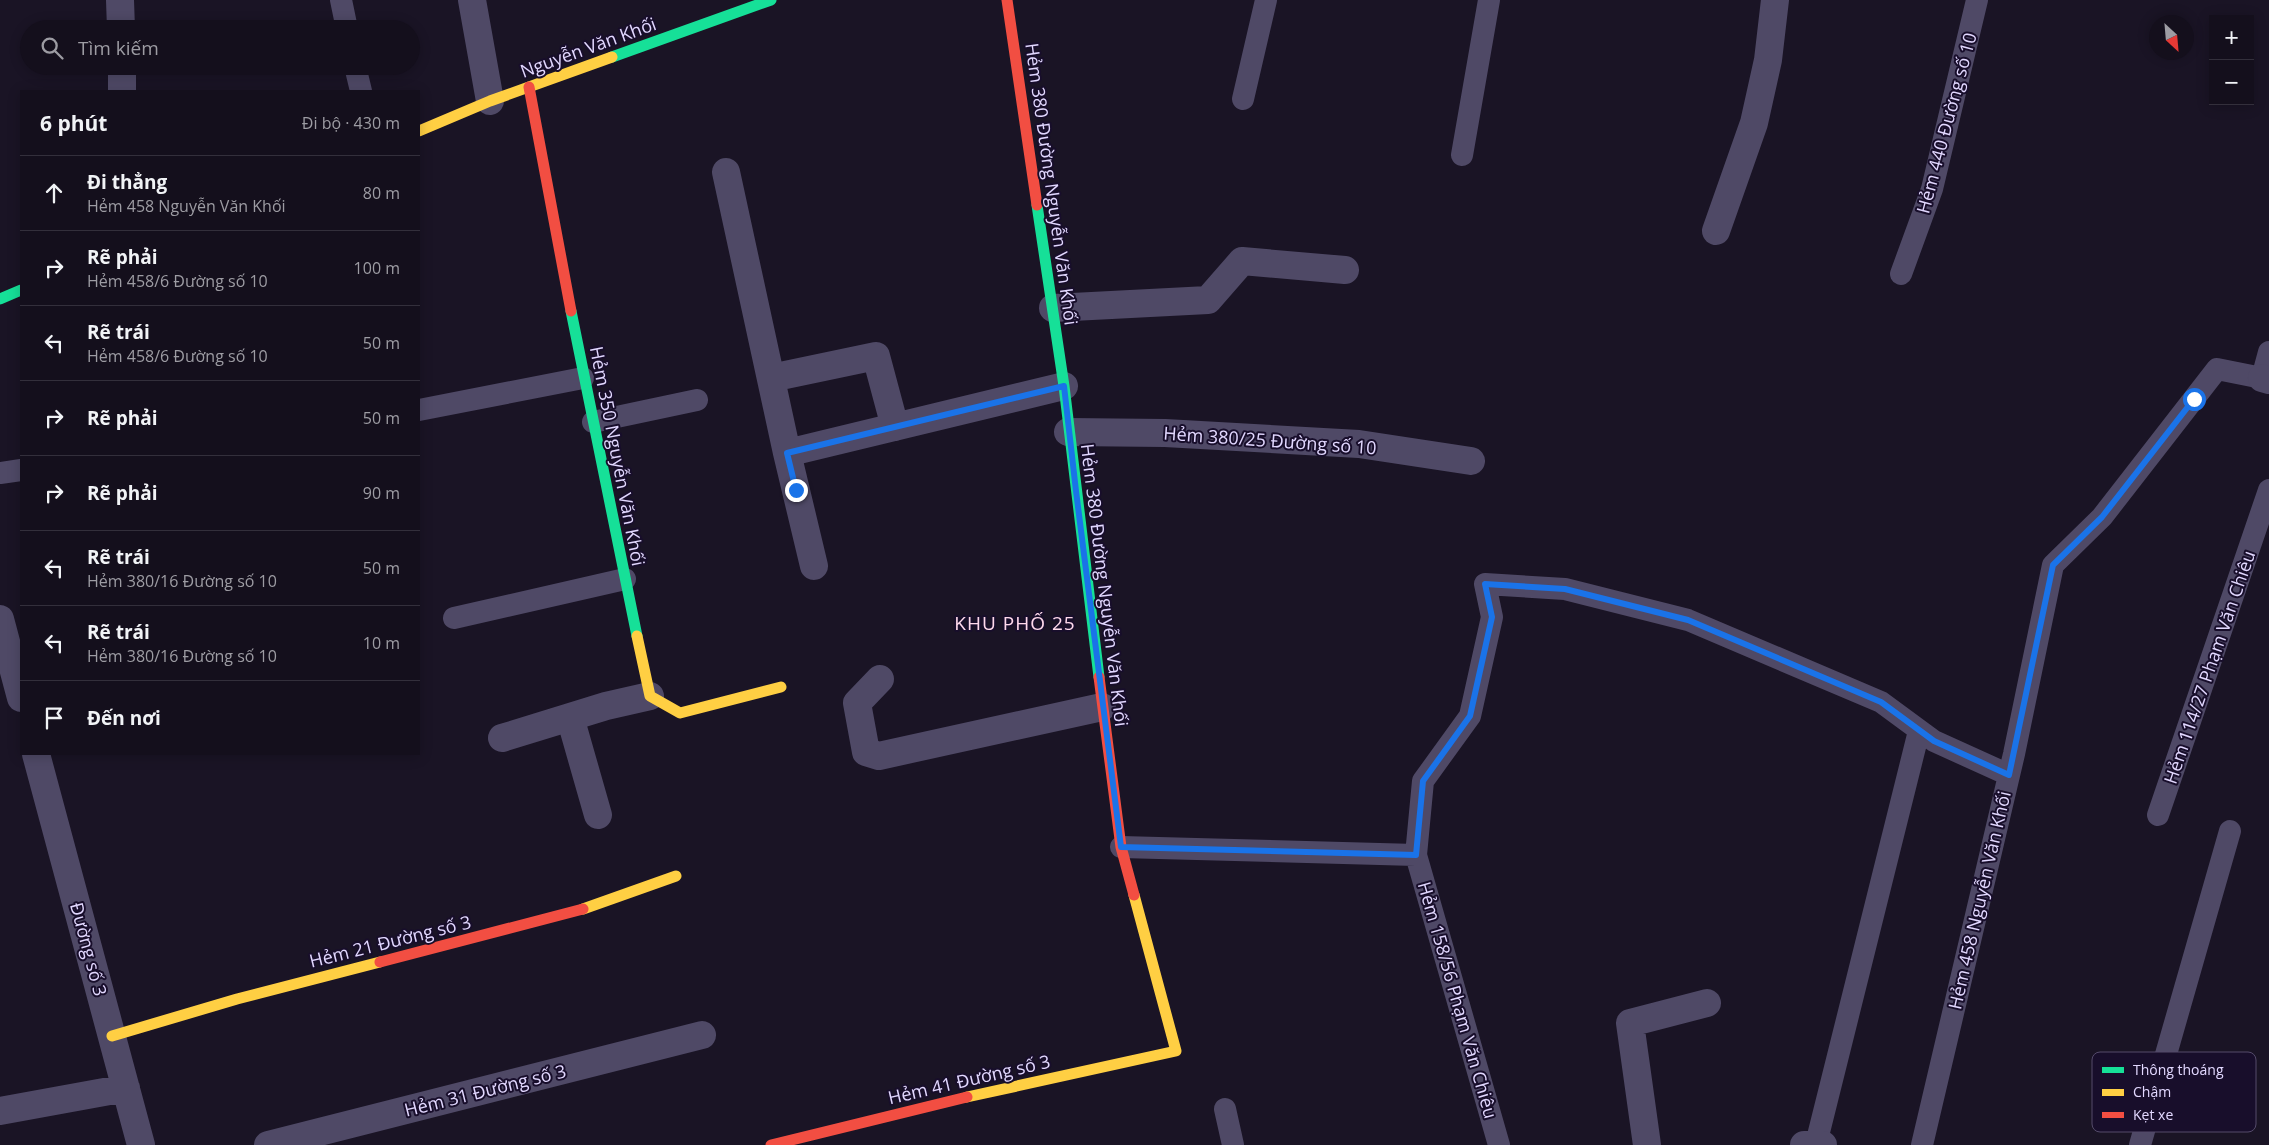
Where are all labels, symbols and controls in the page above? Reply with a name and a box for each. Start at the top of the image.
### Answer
street label: Nguyễn Văn Khối [517,11,659,83]
north arrow [2149,15,2194,60]
map controls [2209,15,2254,105]
button: + [2209,15,2254,60]
search box [20,20,420,75]
street label: Hẻm 440 Đường số 10 [1910,30,1982,216]
icon: search [38,34,66,62]
text: Tìm kiếm [78,35,159,61]
street label: Hẻm 380 Đường Nguyễn Văn Khối [1020,41,1084,327]
button: − [2209,60,2254,105]
text: 6 phút [40,109,107,137]
text: Đi bộ · 430 m [302,112,400,134]
text: Đi thẳng [87,169,167,195]
icon: ahead [40,179,68,207]
text: 80 m [363,182,400,204]
text: Hẻm 458 Nguyễn Văn Khối [87,195,286,217]
text: Rẽ phải [87,244,158,270]
icon: right [40,254,68,282]
text: 100 m [354,257,400,279]
text: Hẻm 458/6 Đường số 10 [87,270,268,292]
text: Rẽ trái [87,319,150,345]
icon: left [40,329,68,357]
text: 50 m [363,332,400,354]
street label: Hẻm 350 Nguyễn Văn Khối [585,344,651,568]
text: Hẻm 458/6 Đường số 10 [87,345,268,367]
route start [2183,388,2206,411]
icon: right [40,404,68,432]
text: Rẽ phải [87,405,158,431]
text: 50 m [363,407,400,429]
street label: Hẻm 380/25 Đường số 10 [1163,421,1377,459]
street label: Hẻm 380 Đường Nguyễn Văn Khối [1076,442,1134,728]
icon: right [40,479,68,507]
route end [785,479,808,502]
text: Rẽ phải [87,480,158,506]
text: 90 m [363,482,400,504]
text: Rẽ trái [87,544,150,570]
street label: Hẻm 114/27 Phạm Văn Chiêu [2158,547,2260,787]
icon: left [40,554,68,582]
text: 50 m [363,557,400,579]
text: Hẻm 380/16 Đường số 10 [87,570,277,592]
district label: KHU PHỐ 25 [954,610,1076,636]
text: Rẽ trái [87,619,150,645]
icon: left [40,629,68,657]
text: 10 m [363,632,400,654]
text: Hẻm 380/16 Đường số 10 [87,645,277,667]
icon: arrive [40,704,68,732]
text: Đến nơi [87,705,161,731]
street label: Hẻm 458 Nguyễn Văn Khối [1942,788,2016,1012]
street label: Hẻm 158/56 Phạm Văn Chiêu [1413,879,1503,1121]
street label: Đường số 3 [65,900,113,998]
street label: Hẻm 21 Đường số 3 [307,909,473,973]
street label: Hẻm 41 Đường số 3 [886,1049,1052,1109]
legend [2092,1052,2256,1132]
street label: Hẻm 31 Đường số 3 [402,1058,568,1122]
text: Thông thoáng [2133,1060,2224,1079]
text: Chậm [2133,1082,2171,1101]
text: Kẹt xe [2133,1105,2173,1124]

